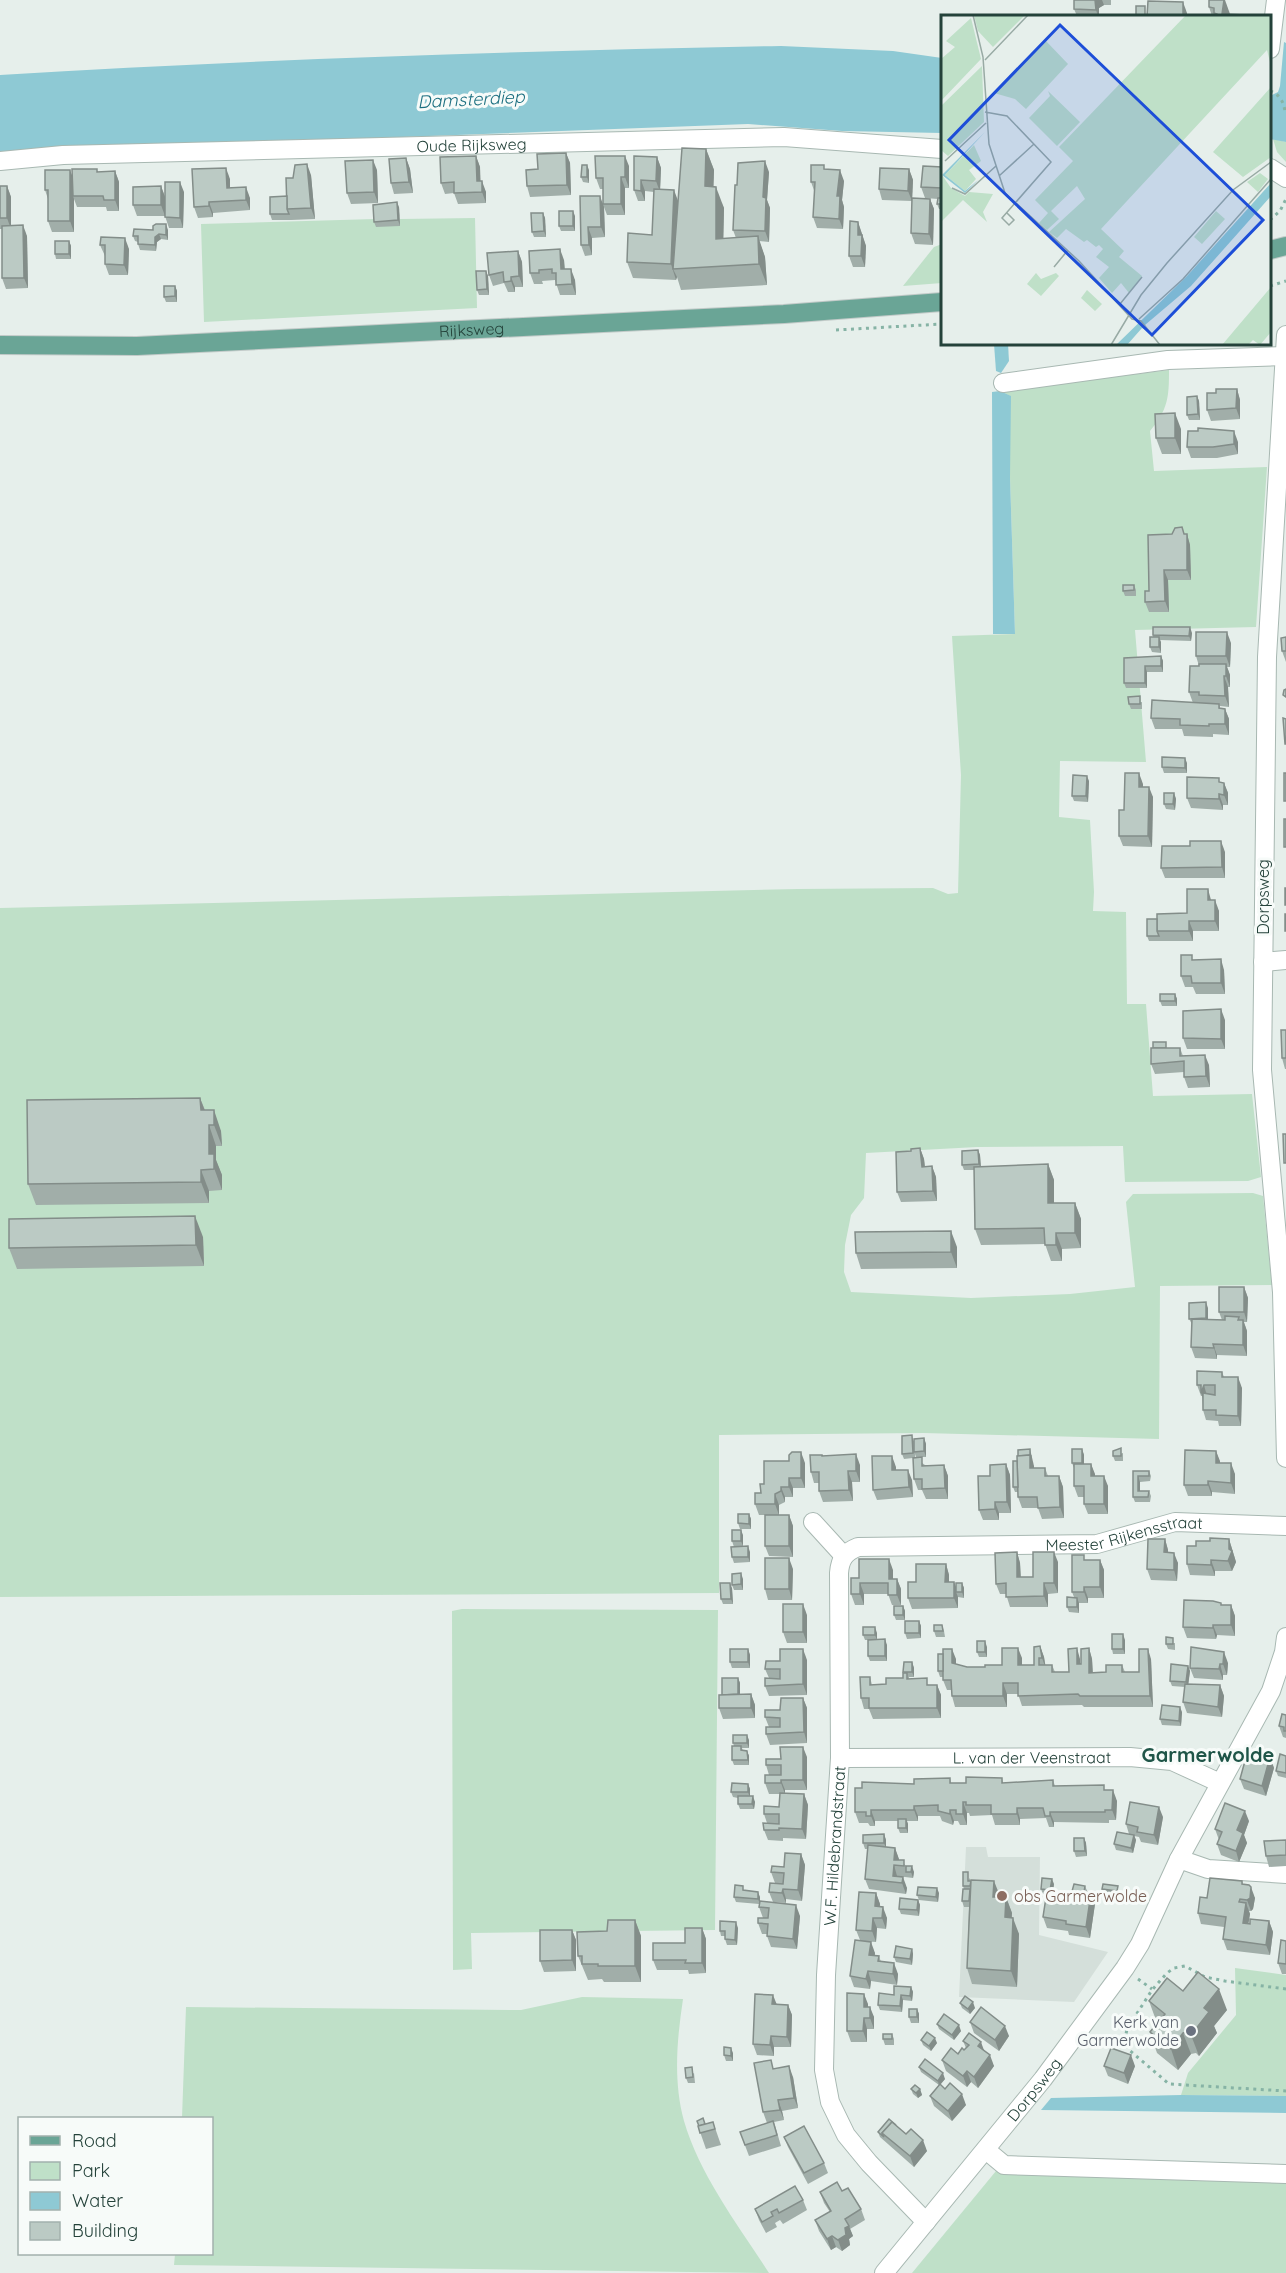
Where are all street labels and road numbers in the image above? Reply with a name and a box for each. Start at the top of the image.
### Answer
street label: Oude Rijksweg [416,133,527,156]
street label: Rijksweg [438,318,505,341]
street label: Dorpsweg [1253,859,1273,935]
street label: Meester Rijkensstraat [1045,1512,1203,1555]
street label: L. van der Veenstraat [953,1747,1111,1768]
street label: W.F. Hildebrandstraat [819,1765,849,1926]
street label: Dorpsweg [1003,2054,1065,2125]

